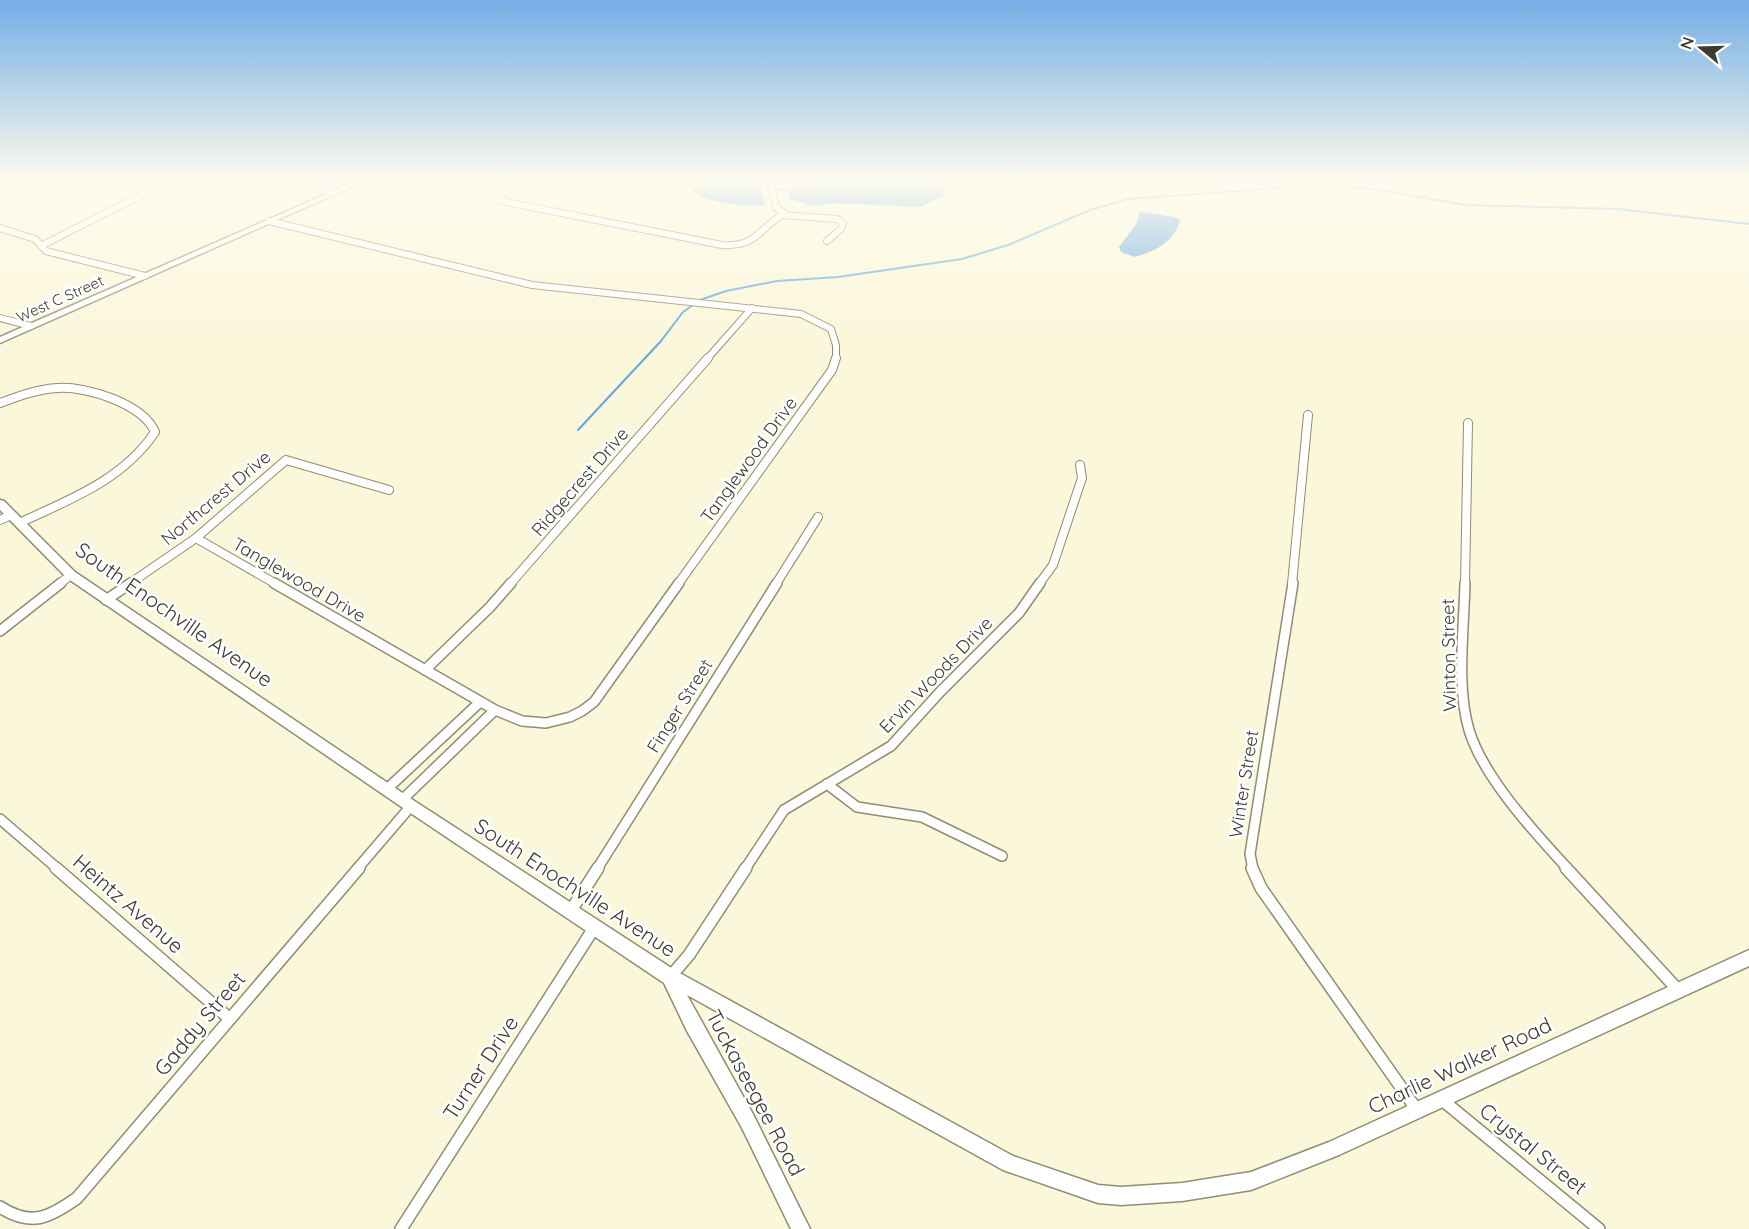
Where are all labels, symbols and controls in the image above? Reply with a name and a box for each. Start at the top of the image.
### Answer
north arrow [1671,18,1731,78]
text: N [1675,34,1698,52]
street label: West C Street [13,271,107,326]
street label: Tanglewood Drive [695,392,802,527]
street label: Ridgecrest Drive [526,423,633,541]
street label: Northcrest Drive [156,445,275,550]
street label: Tanglewood Drive [228,532,370,627]
street label: South Enochville Avenue [71,536,278,692]
street label: Winton Street [1436,598,1461,712]
street label: Ervin Woods Drive [874,612,997,738]
street label: Finger Street [642,654,718,757]
street label: Winter Street [1224,728,1263,839]
street label: South Enochville Avenue [470,812,681,962]
street label: Heintz Avenue [68,848,189,958]
street label: Gaddy Street [148,966,250,1081]
street label: Tuckaseegee Road [701,1005,811,1180]
street label: Turner Drive [437,1011,523,1124]
street label: Charlie Walker Road [1364,1011,1556,1119]
street label: Crystal Street [1474,1097,1593,1200]

